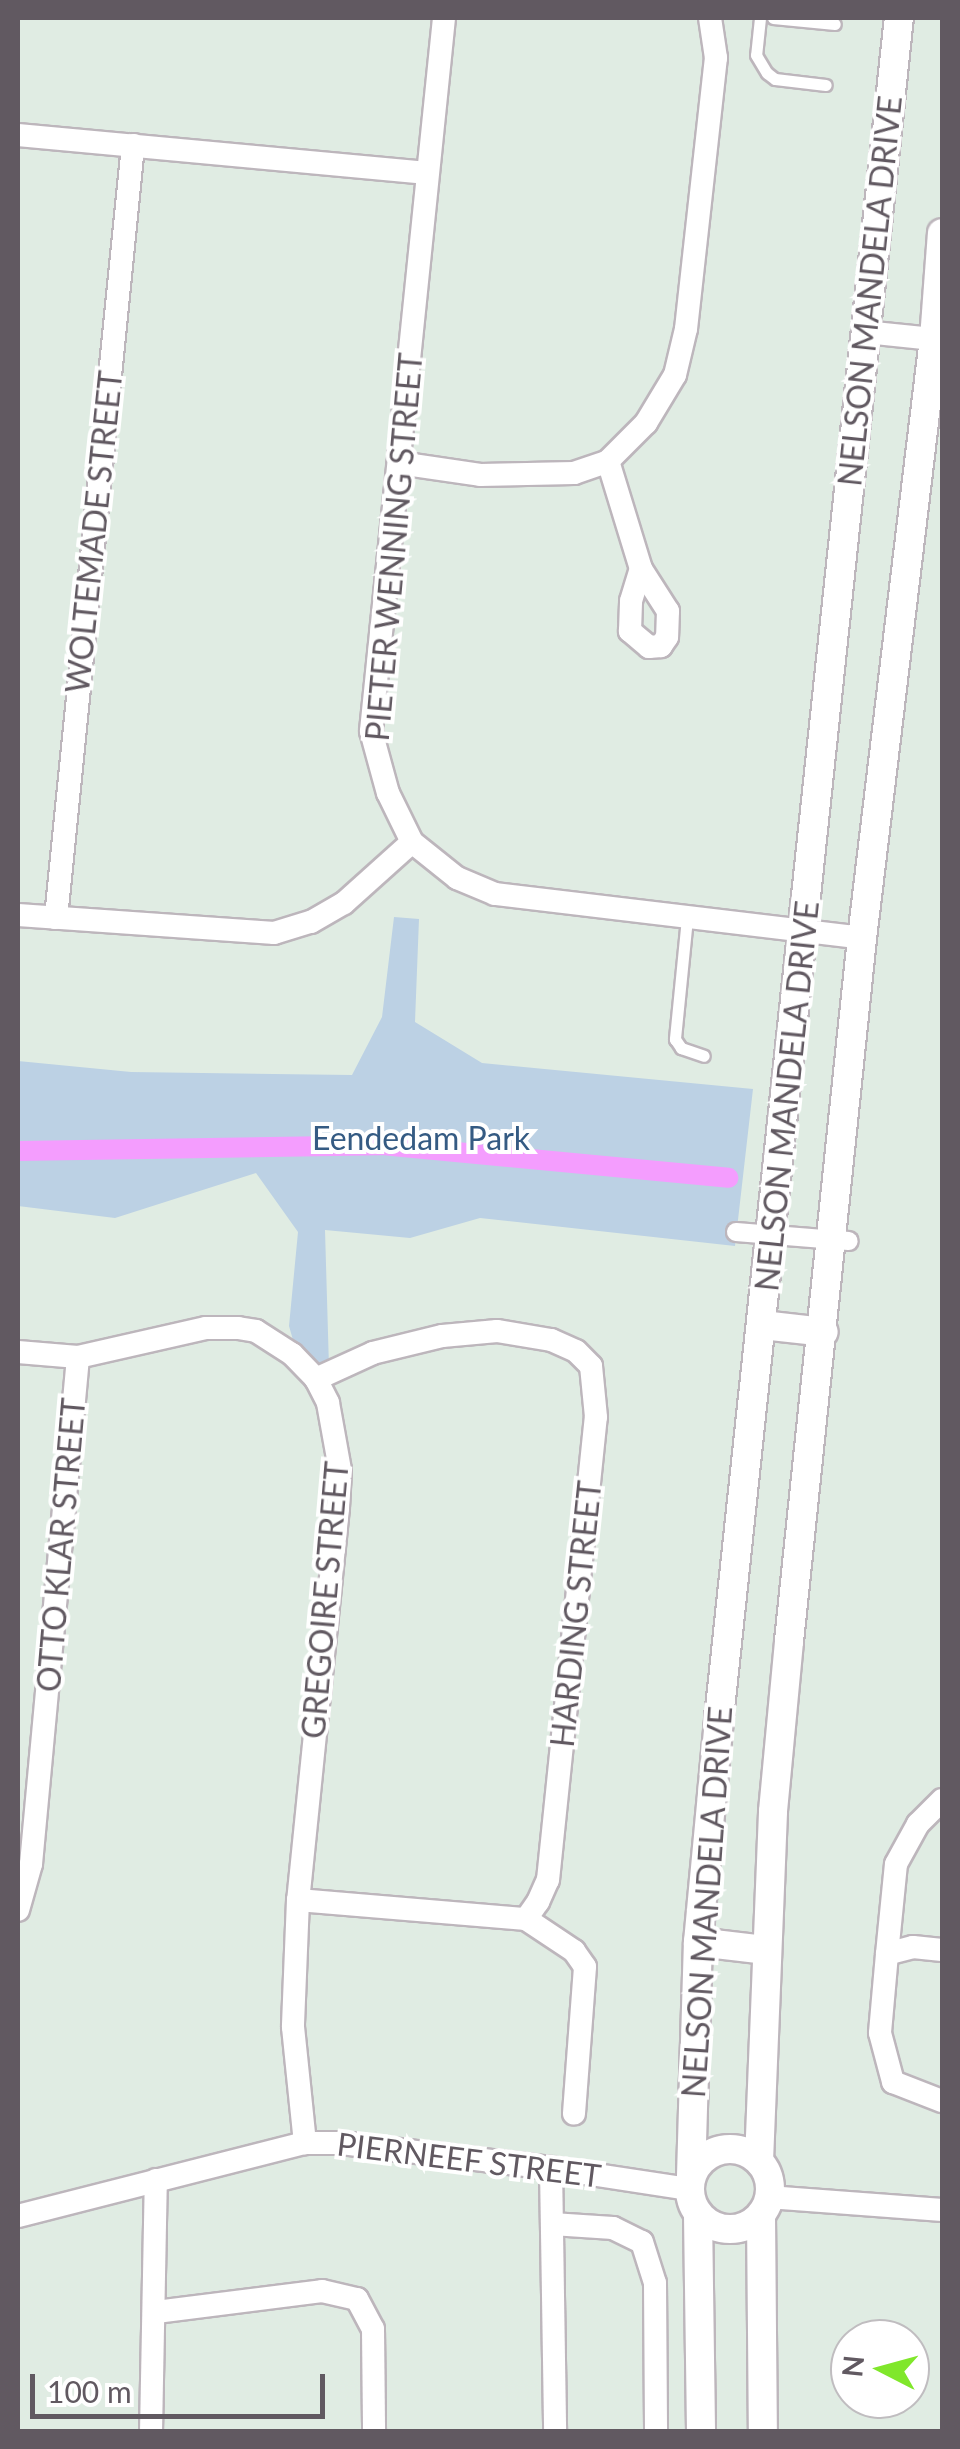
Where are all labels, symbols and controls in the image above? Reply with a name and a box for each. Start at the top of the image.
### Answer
street label: NELSON MANDELA DRIVE [830,93,910,489]
street label: PIETER WENNING STREET [358,351,430,743]
street label: WOLTEMADE STREET [58,369,130,695]
street label: NELSON MANDELA DRIVE [747,898,827,1294]
park label: Eendedam Park [312,1119,530,1157]
street label: OTTO KLAR STREET [29,1396,93,1694]
street label: GREGOIRE STREET [294,1460,356,1740]
street label: HARDING STREET [543,1479,609,1749]
street label: NELSON MANDELA DRIVE [674,1704,740,2100]
street label: PIERNEEF STREET [334,2125,604,2195]
north arrow [830,2319,930,2419]
scale bar [35,2354,330,2416]
text: N [834,2354,870,2379]
text: 100 m [47,2373,132,2409]

